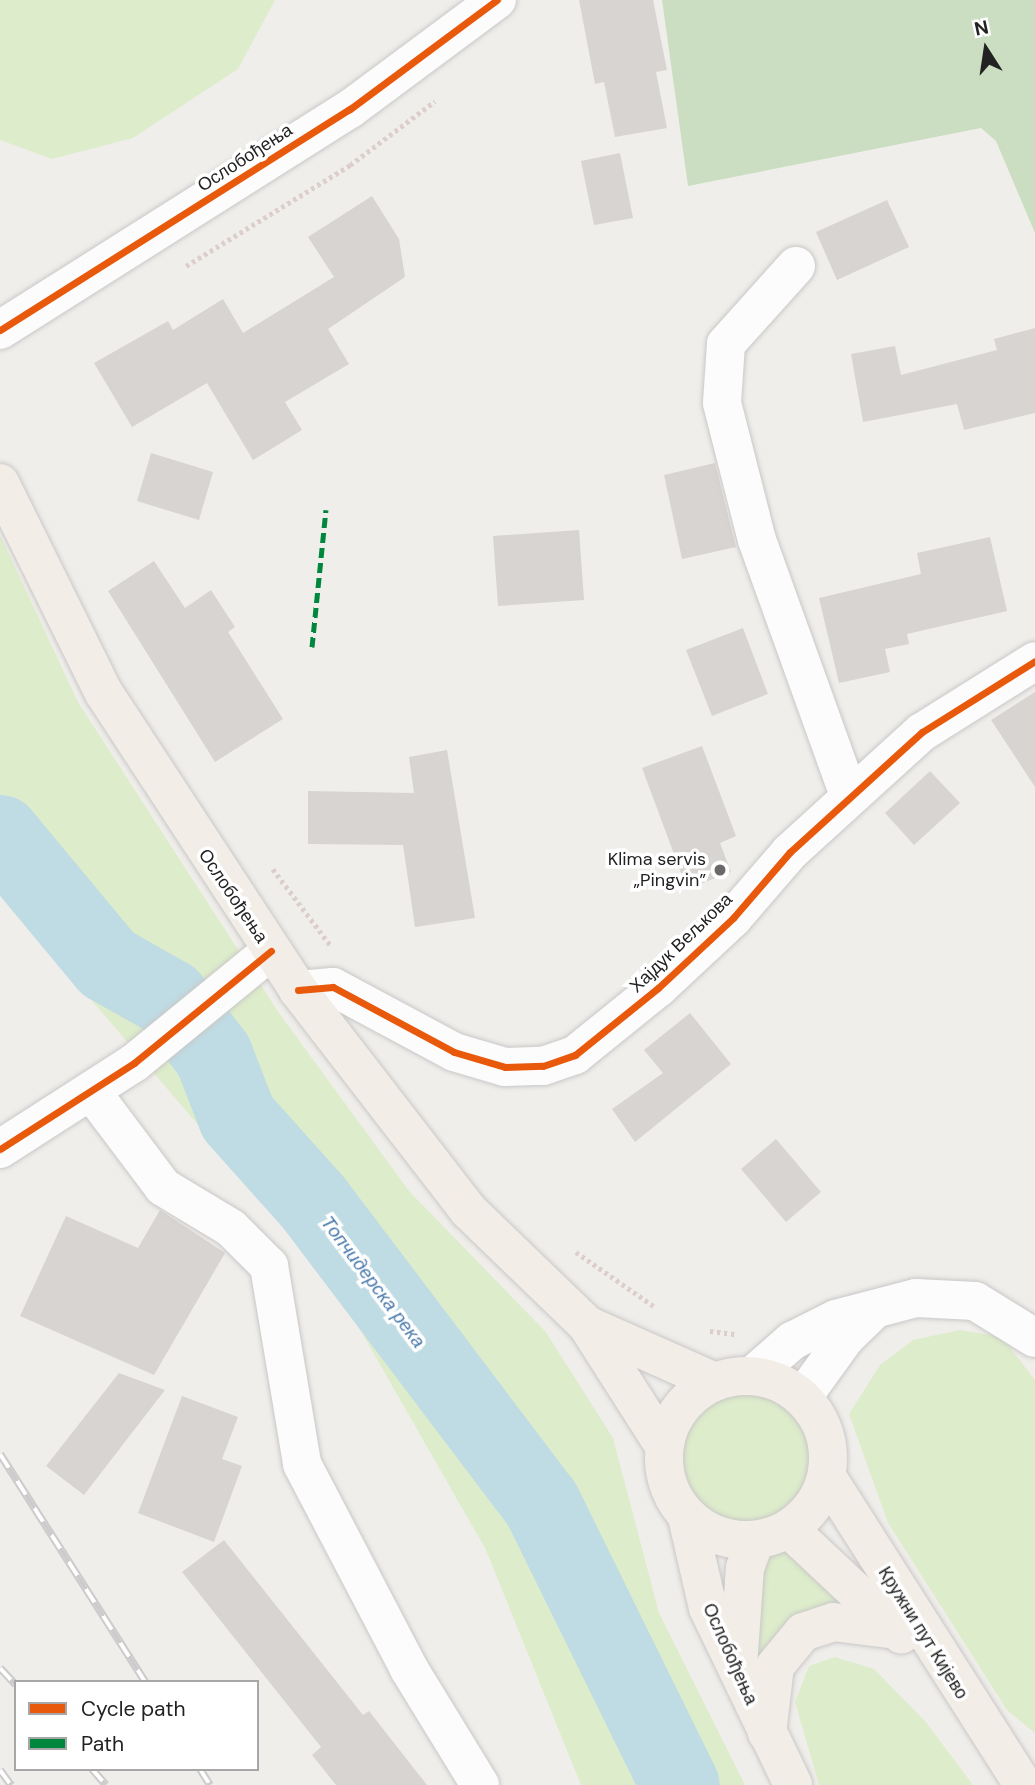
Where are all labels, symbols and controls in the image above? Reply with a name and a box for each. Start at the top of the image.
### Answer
north arrow [951,14,1021,84]
text: N [972,14,991,42]
street label: Ослобођења [194,119,296,197]
street label: Ослобођења [194,845,272,947]
place label: Klima servis „Pingvin” [608,849,706,892]
marker: Klima servis „Pingvin” [712,862,728,878]
street label: Хајдук Вељкова [625,889,737,997]
water label: Топчидерска река [316,1212,430,1352]
street label: Кружни пут Кијево [874,1563,972,1703]
street label: Ослобођења [698,1600,762,1708]
legend [14,1680,259,1771]
text: Cycle path [81,1695,186,1723]
text: Path [81,1730,124,1758]

